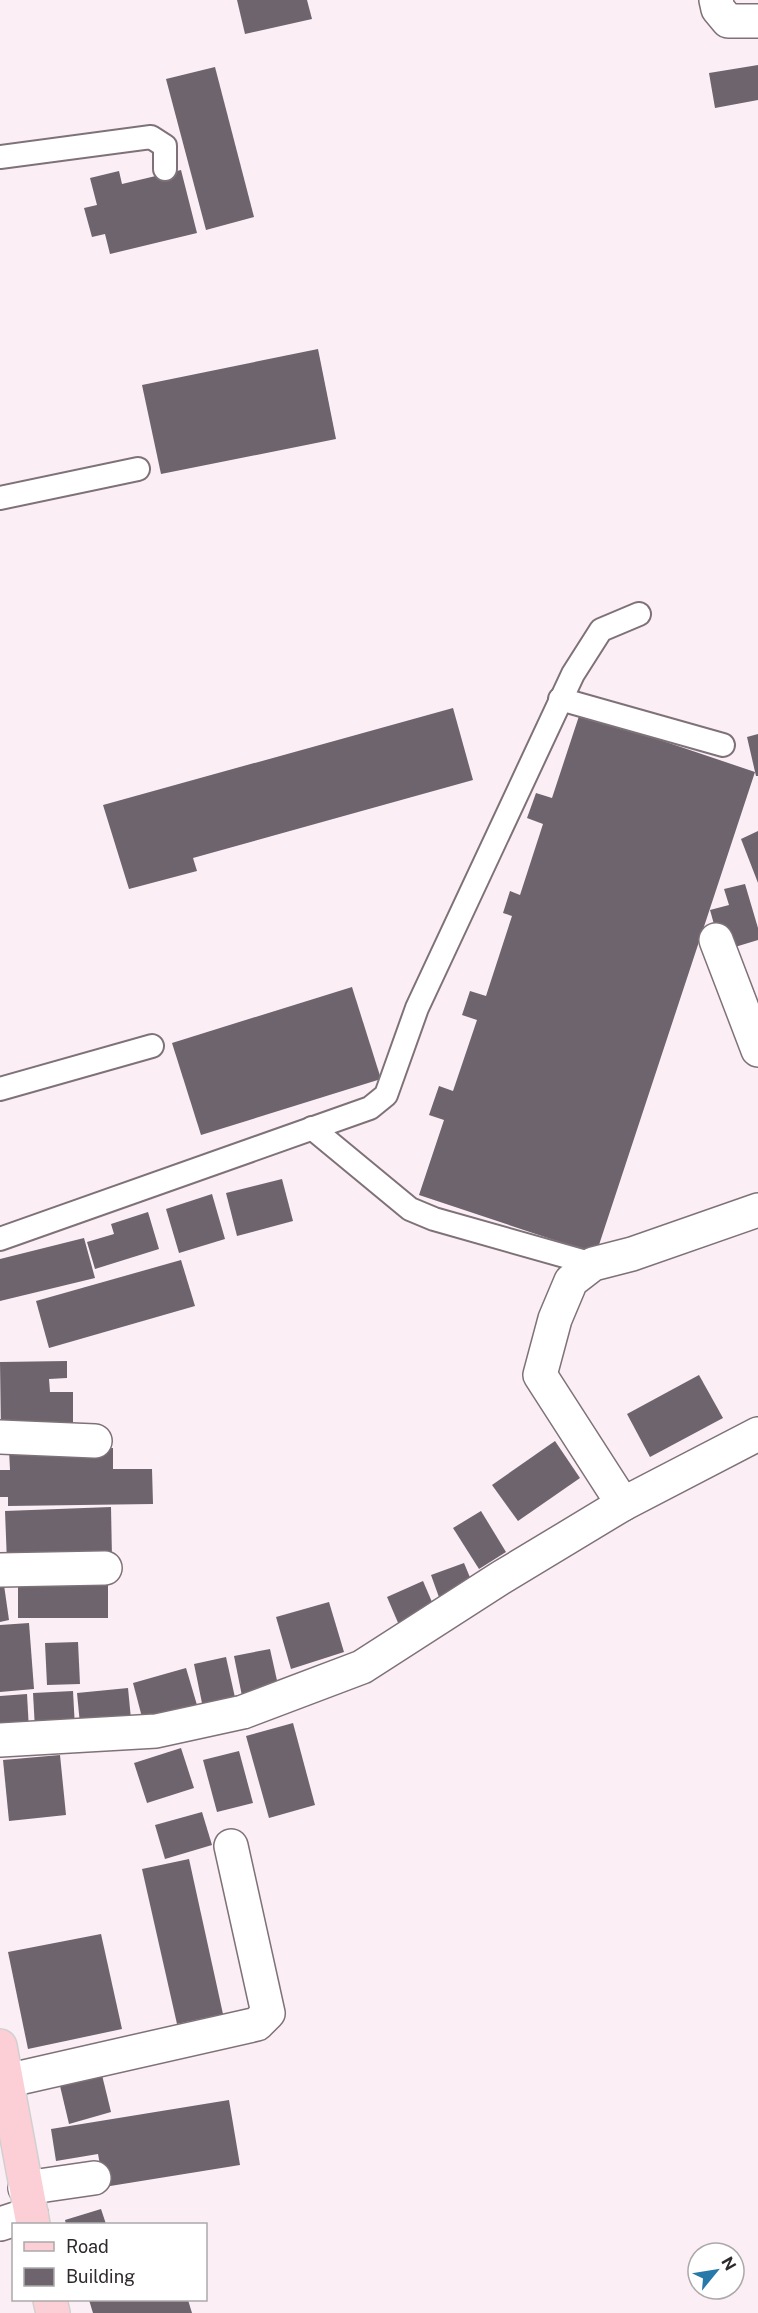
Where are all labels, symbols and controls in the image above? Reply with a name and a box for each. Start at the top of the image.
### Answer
legend [12,2223,207,2301]
text: Road [66,2236,109,2257]
north arrow [686,2241,746,2301]
text: N [717,2254,740,2274]
text: Building [66,2266,135,2287]

